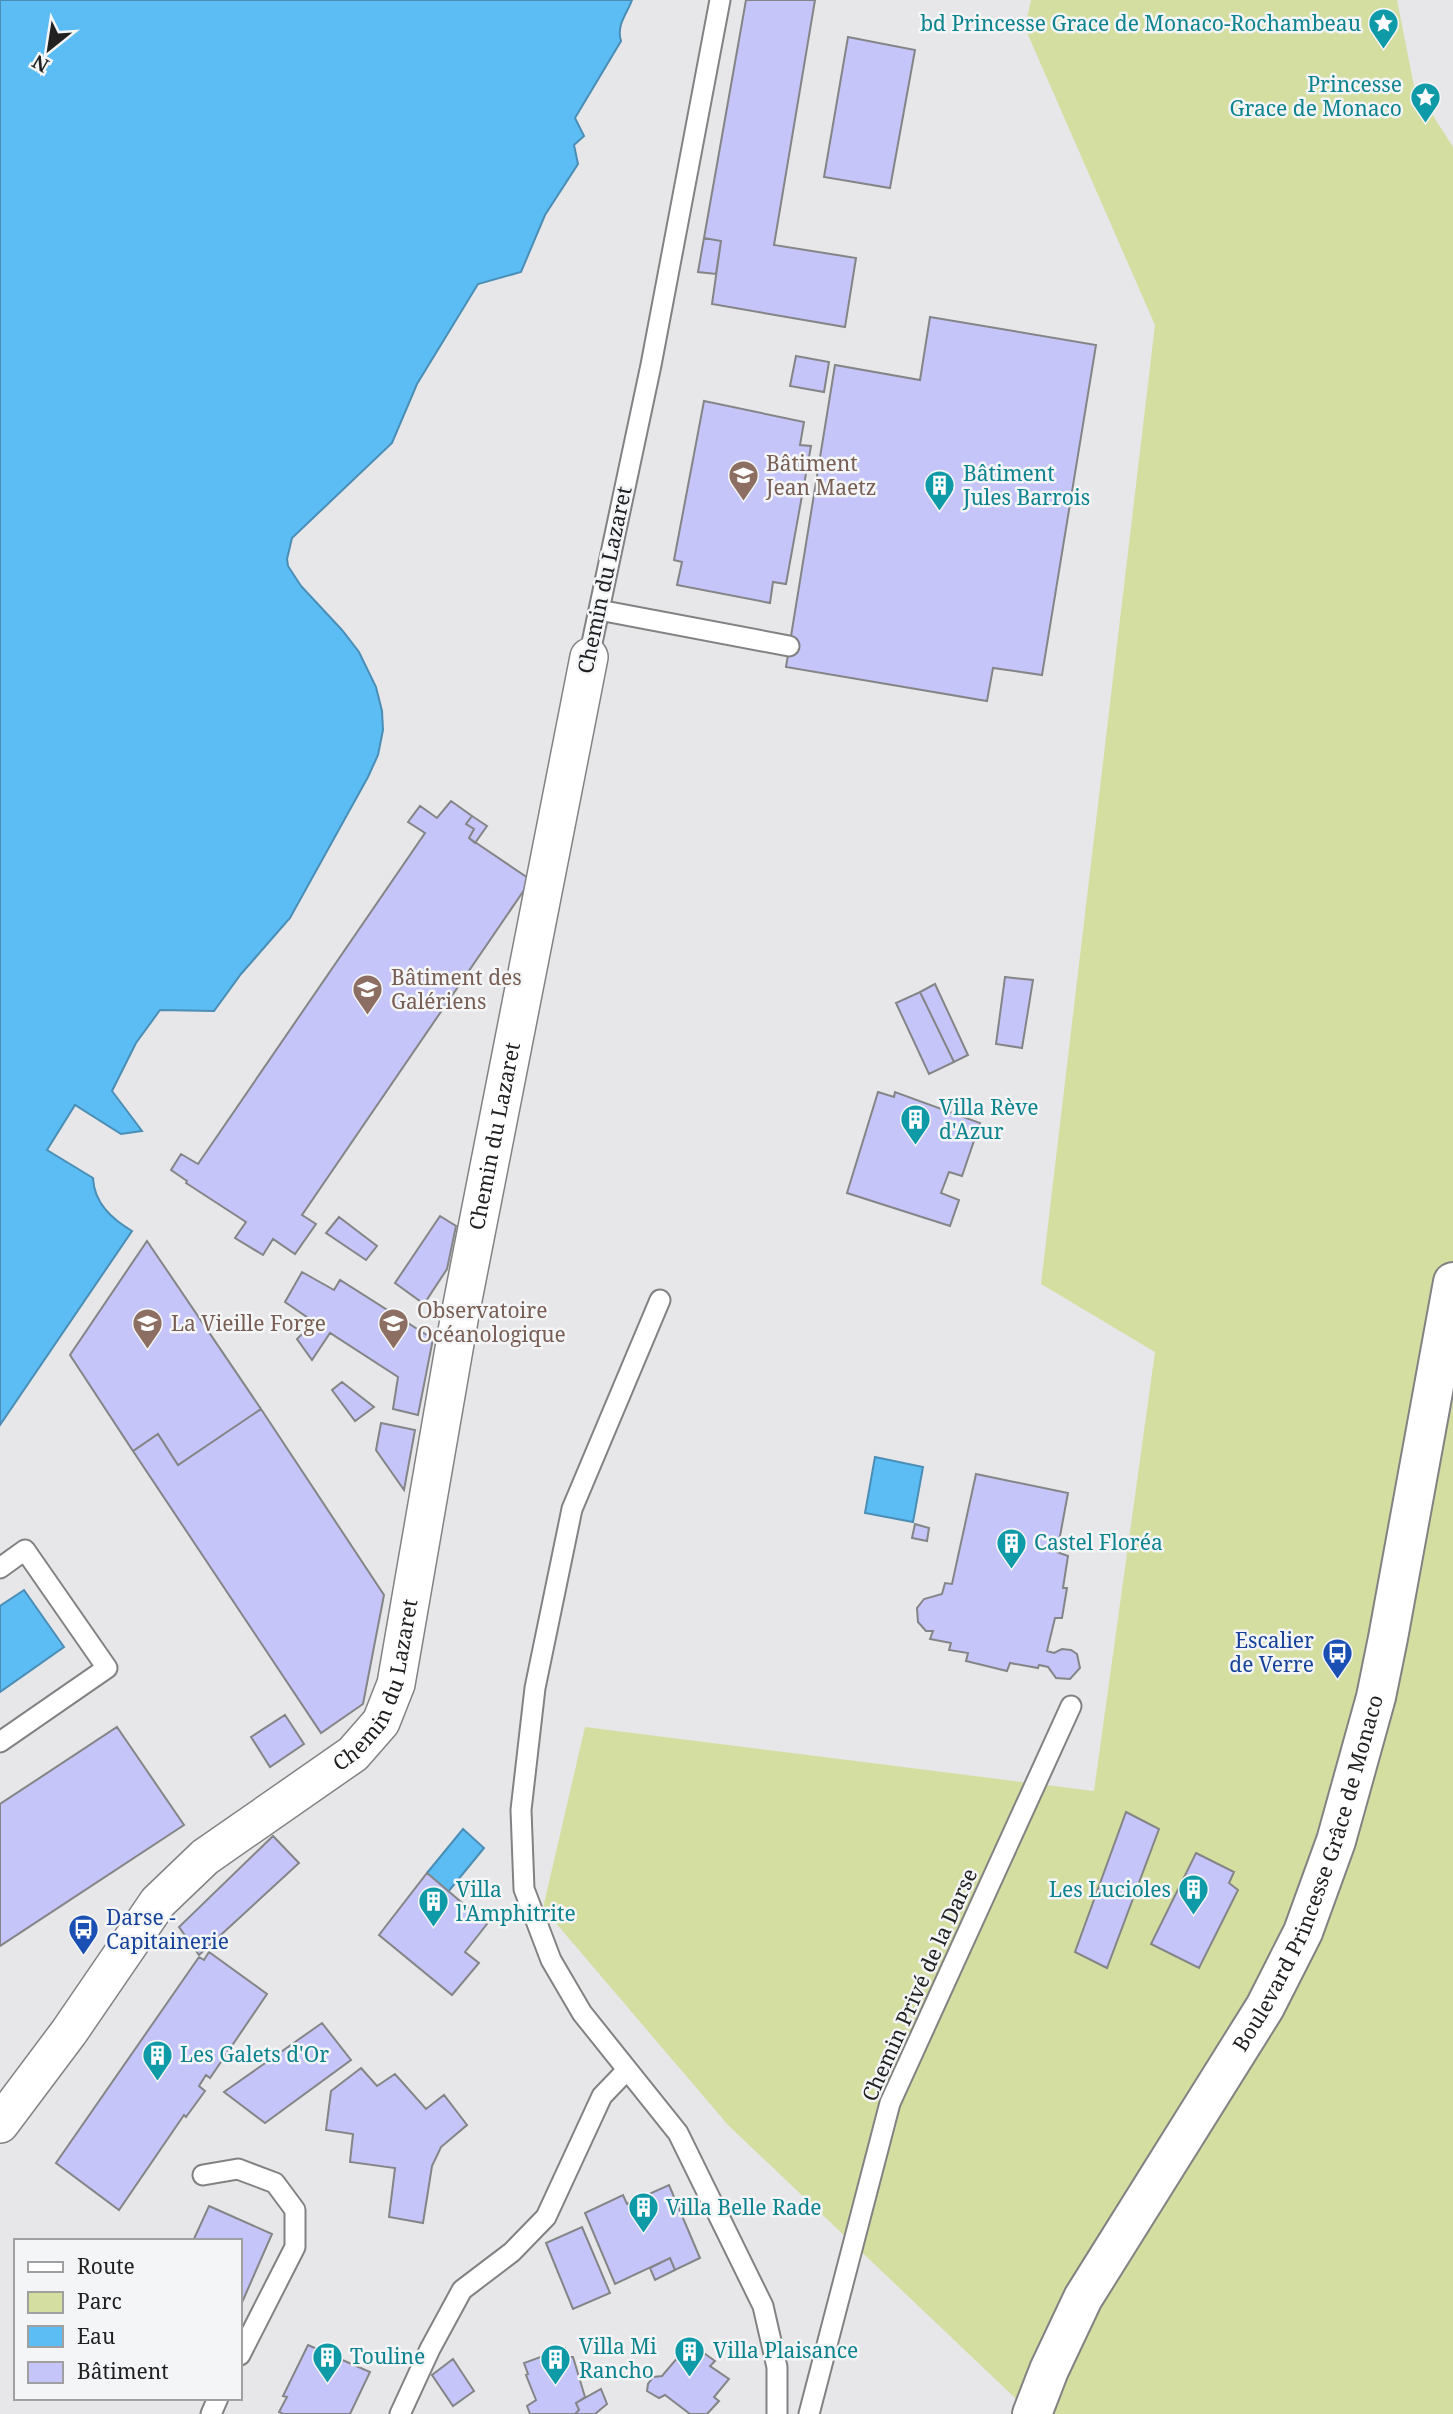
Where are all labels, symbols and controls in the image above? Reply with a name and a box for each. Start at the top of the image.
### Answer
place icon: bd Princesse Grace de Monaco-Rochambeau [1367,7,1401,51]
place label: bd Princesse Grace de Monaco-Rochambeau [920,9,1361,37]
north arrow [14,14,84,84]
text: N [27,49,53,79]
place label: Princesse Grace de Monaco [1229,70,1402,122]
place icon: Princesse Grace de Monaco [1408,80,1442,124]
place label: Bâtiment Jean Maetz [765,449,876,501]
school or university icon: Bâtiment Jean Maetz [726,459,760,503]
place label: Bâtiment Jules Barrois [962,459,1090,511]
building icon: Bâtiment Jules Barrois [923,469,957,513]
street label: Chemin du Lazaret [571,484,638,676]
place label: Bâtiment des Galériens [391,963,522,1015]
school or university icon: Bâtiment des Galériens [351,973,385,1017]
street label: Chemin du Lazaret [462,1040,526,1232]
place label: Villa Rève d'Azur [939,1093,1039,1145]
building icon: Villa Rève d'Azur [899,1103,933,1147]
place label: Observatoire Océanologique [417,1296,566,1348]
school or university icon: Observatoire Océanologique [377,1306,411,1350]
school or university icon: La Vieille Forge [131,1307,165,1351]
place label: La Vieille Forge [171,1309,326,1337]
building icon: Castel Floréa [994,1526,1028,1570]
place label: Castel Floréa [1034,1528,1163,1556]
street label: Chemin du Lazaret [327,1597,423,1777]
place label: Escalier de Verre [1229,1626,1314,1678]
bus stop icon: Escalier de Verre [1320,1636,1354,1680]
street label: Boulevard Princesse Grâce de Monaco [1226,1691,1389,2056]
street label: Chemin Privé de la Darse [855,1864,983,2106]
building icon: Les Lucioles [1177,1873,1211,1917]
place label: Villa l'Amphitrite [456,1875,576,1927]
place label: Les Lucioles [1049,1875,1171,1903]
building icon: Villa l'Amphitrite [416,1885,450,1929]
place label: Darse - Capitainerie [106,1903,229,1955]
bus stop icon: Darse - Capitainerie [66,1913,100,1957]
building icon: Les Galets d'Or [140,2038,174,2082]
place label: Les Galets d'Or [180,2040,329,2068]
building icon: Villa Belle Rade [626,2191,660,2235]
place label: Villa Belle Rade [666,2193,822,2221]
legend [14,2239,242,2400]
text: Route [77,2252,135,2280]
text: Parc [77,2287,122,2315]
text: Eau [77,2322,115,2350]
place label: Villa Mi Rancho [579,2332,657,2384]
building icon: Villa Plaisance [673,2334,707,2378]
place label: Villa Plaisance [713,2336,858,2364]
building icon: Touline [310,2340,344,2384]
place label: Touline [350,2342,425,2370]
building icon: Villa Mi Rancho [539,2342,573,2386]
text: Bâtiment [77,2357,169,2385]

